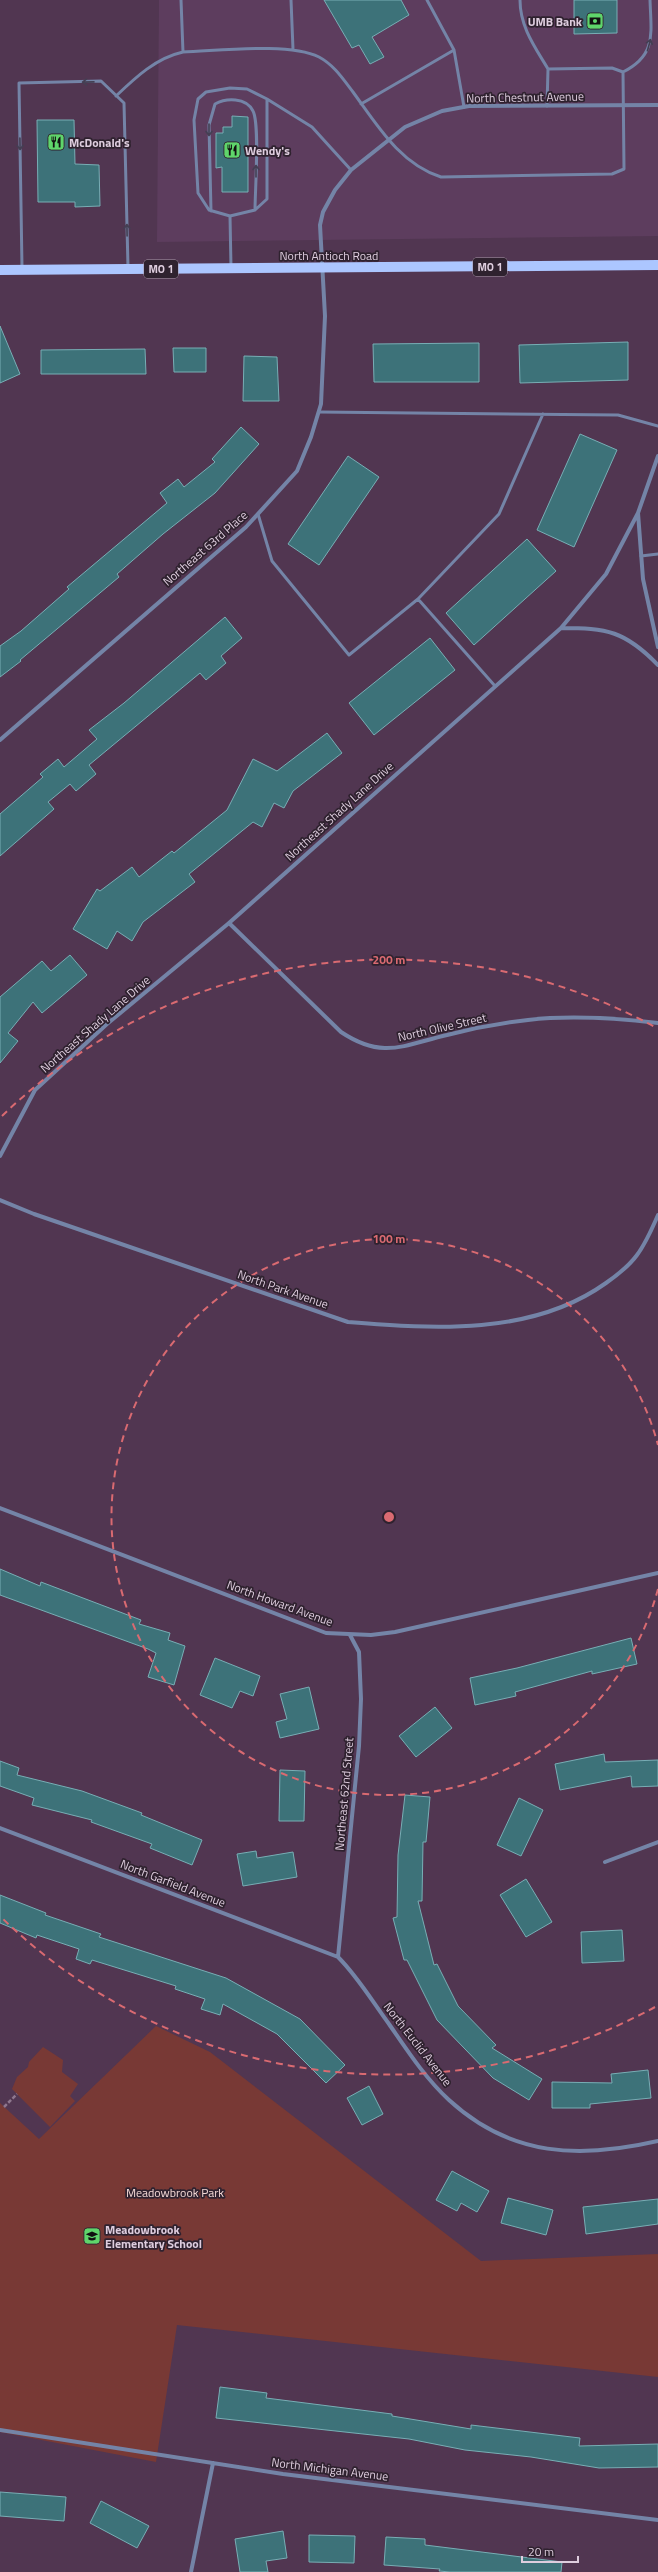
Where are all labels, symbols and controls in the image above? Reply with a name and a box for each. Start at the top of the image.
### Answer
bank icon: UMB Bank [585,11,605,31]
place label: UMB Bank [528,12,583,31]
one-way arrow [645,39,653,52]
one-way arrow [82,78,95,85]
street label: North Chestnut Avenue [466,86,584,108]
one-way arrow [205,123,213,136]
restaurant icon: McDonald's [46,132,66,152]
place label: McDonald's [69,133,130,152]
one-way arrow [16,137,24,150]
restaurant icon: Wendy's [222,140,242,160]
place label: Wendy's [245,141,290,160]
one-way arrow [252,165,260,178]
one-way arrow [124,224,131,237]
street label: North Antioch Road [280,246,378,265]
road number: MO 1 [473,258,507,276]
road number: MO 1 [144,260,178,278]
street label: Northeast 63rd Place [158,506,252,590]
street label: Northeast Shady Lane Drive [280,757,398,865]
text: 200 m [373,950,405,969]
street label: Northeast Shady Lane Drive [36,971,154,1077]
street label: North Olive Street [396,1007,489,1046]
text: 100 m [373,1229,405,1248]
street label: North Park Avenue [235,1265,331,1313]
centre of rings [382,1510,396,1524]
street label: North Howard Avenue [224,1575,336,1631]
street label: Northeast 62nd Street [330,1736,358,1851]
street label: North Garfield Avenue [118,1854,228,1912]
street label: North Euclid Avenue [379,1998,457,2090]
park label: Meadowbrook Park [126,2183,224,2202]
place label: Meadowbrook Elementary School [105,2220,202,2253]
school or university icon: Meadowbrook Elementary School [82,2226,102,2246]
street label: North Michigan Avenue [270,2452,390,2486]
scale bar [522,2538,578,2564]
text: 20 m [528,2542,554,2561]

